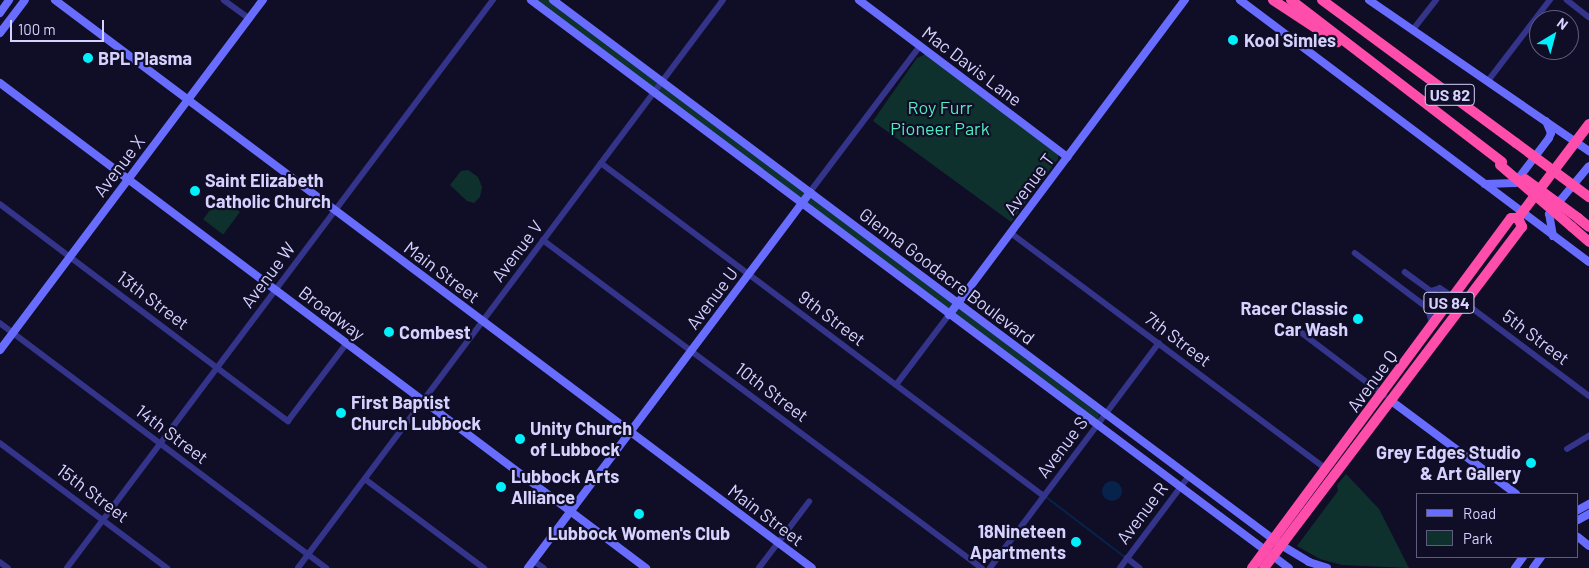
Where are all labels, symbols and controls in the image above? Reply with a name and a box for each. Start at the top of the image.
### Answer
scale bar [12,10,106,42]
north arrow [1529,10,1579,60]
text: N [1554,14,1572,33]
text: 100 m [18,20,56,38]
street label: Mac Davis Lane [918,22,1026,110]
place label: Kool Simles [1244,29,1336,51]
marker: Kool Simles [1226,33,1240,47]
place label: BPL Plasma [98,47,192,69]
marker: BPL Plasma [82,52,94,64]
road number: US 82 [1424,82,1476,108]
park label: Roy Furr Pioneer Park [890,97,990,140]
street label: Avenue X [89,131,149,201]
street label: Avenue T [999,149,1059,219]
place label: Saint Elizabeth Catholic Church [205,170,331,212]
marker: Saint Elizabeth Catholic Church [189,185,201,197]
street label: Glenna Goodacre Boulevard [855,203,1039,349]
street label: Avenue V [487,216,547,286]
street label: Main Street [400,237,484,307]
street label: Avenue W [236,238,300,312]
street label: Avenue U [682,263,742,333]
street label: 13th Street [113,266,193,334]
street label: Broadway [295,281,369,345]
street label: 9th Street [794,286,870,350]
road number: US 84 [1423,290,1475,316]
place label: Racer Classic Car Wash [1241,298,1348,340]
street label: 5th Street [1498,305,1574,369]
street label: 7th Street [1141,307,1215,371]
marker: Racer Classic Car Wash [1352,313,1364,325]
place label: Combest [399,321,471,343]
marker: Combest [383,326,395,338]
street label: Avenue Q [1342,346,1402,416]
street label: 10th Street [731,358,813,426]
place label: First Baptist Church Lubbock [351,392,481,434]
street label: 14th Street [131,400,213,468]
marker: First Baptist Church Lubbock [335,407,347,419]
street label: Avenue S [1032,412,1092,482]
place label: Unity Church of Lubbock [530,418,632,460]
marker: Unity Church of Lubbock [514,433,526,445]
place label: Grey Edges Studio & Art Gallery [1376,442,1521,484]
marker: Grey Edges Studio & Art Gallery [1525,457,1537,469]
street label: 15th Street [53,459,133,527]
place label: Lubbock Arts Alliance [511,466,619,508]
street label: Avenue R [1112,478,1172,548]
street label: Main Street [724,480,808,550]
marker: Lubbock Arts Alliance [495,481,507,493]
legend [1416,493,1579,558]
text: Road [1463,504,1496,522]
marker: Lubbock Women's Club [633,508,645,520]
place label: 18Nineteen Apartments [970,521,1066,564]
place label: Lubbock Women's Club [548,522,730,544]
text: Park [1463,529,1492,547]
marker: 18Nineteen Apartments [1070,536,1082,548]

